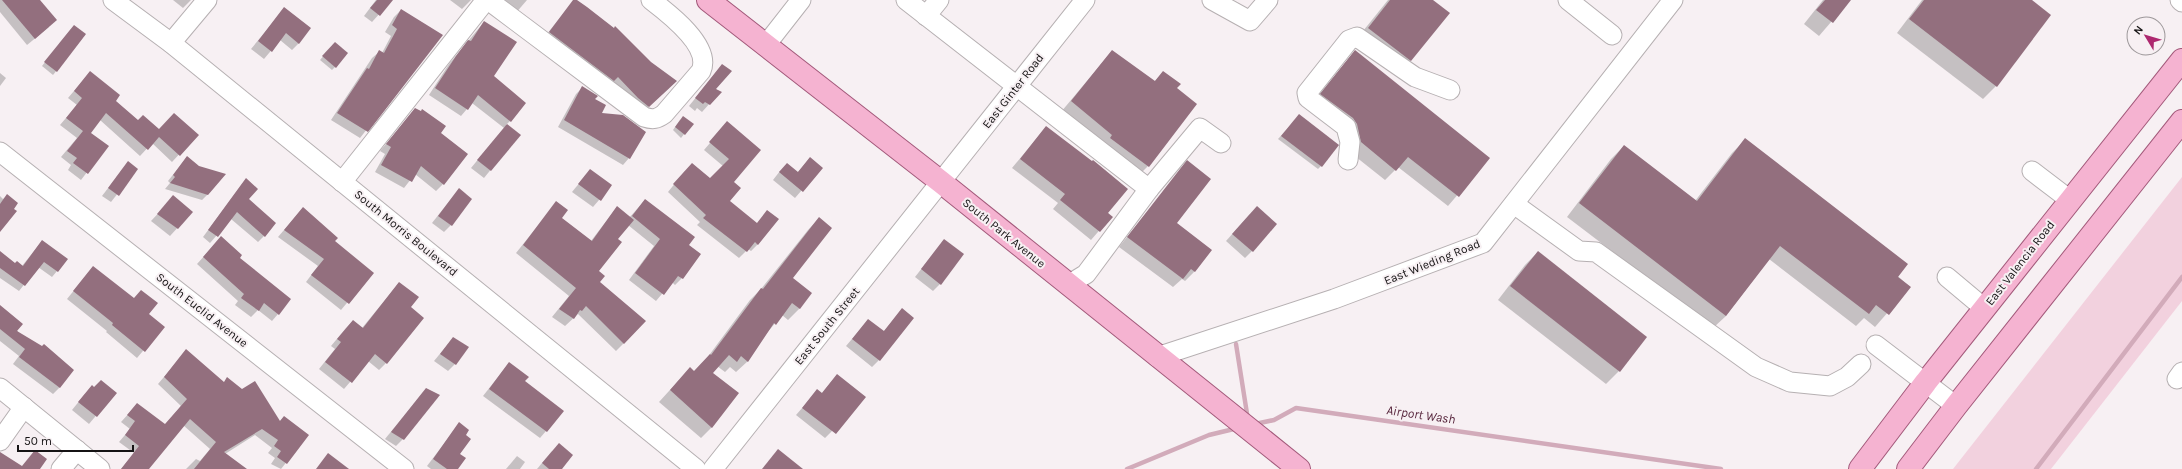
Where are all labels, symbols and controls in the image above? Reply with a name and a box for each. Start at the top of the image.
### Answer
north arrow [2126,16,2166,56]
text: N [2131,23,2146,37]
street label: East Ginter Road [979,51,1047,131]
street label: South Morris Boulevard [352,187,460,279]
street label: South Park Avenue [960,195,1048,271]
street label: East Valencia Road [1983,218,2057,308]
street label: East Wieding Road [1382,236,1482,288]
street label: South Euclid Avenue [153,270,251,350]
street label: East South Street [791,284,863,368]
water label: Airport Wash [1385,402,1456,427]
scale bar [18,427,133,453]
text: 50 m [24,434,52,448]

